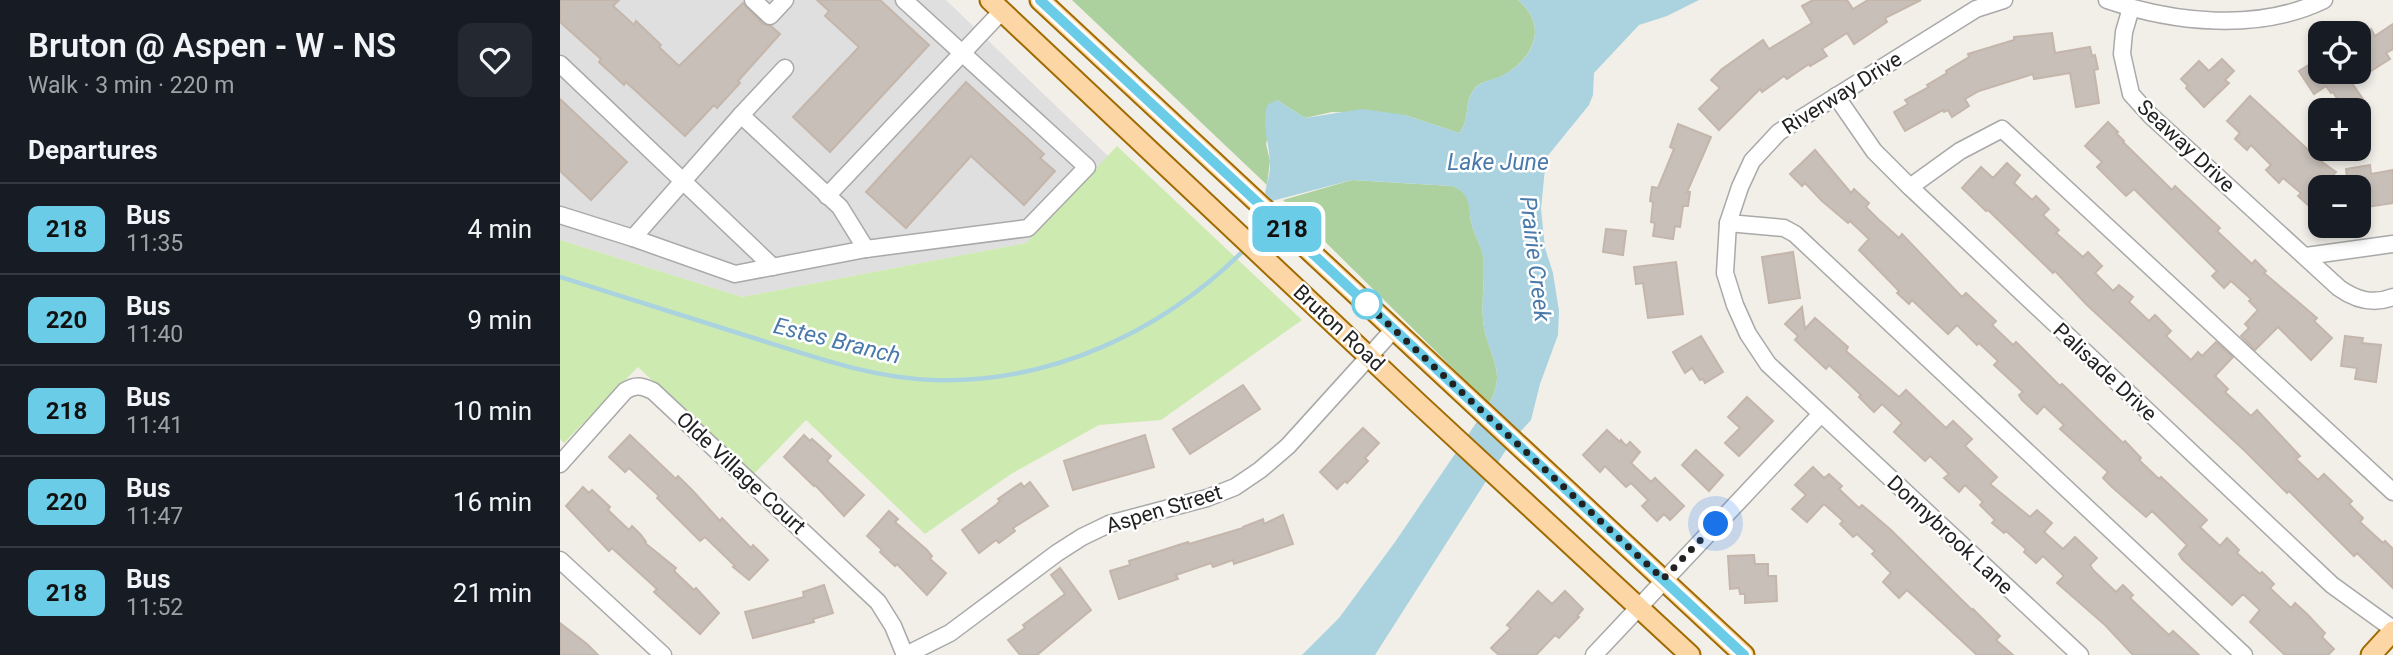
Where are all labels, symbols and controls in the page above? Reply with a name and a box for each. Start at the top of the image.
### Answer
map controls [2308,21,2371,238]
button: locate [2308,21,2371,84]
button: heart [458,23,532,97]
text: Bruton @ Aspen - W - NS [28,26,396,65]
street label: Riverway Drive [1778,47,1906,139]
text: Walk · 3 min · 220 m [28,72,234,99]
street label: Seaway Drive [2132,95,2240,197]
button: + [2308,98,2371,161]
text: Departures [28,135,158,165]
water label: Lake June [1447,149,1549,176]
button: − [2308,175,2371,238]
water label: Prairie Creek [1514,195,1556,324]
text: Bus [126,200,171,230]
line badge: 218 [1247,206,1327,252]
text: 4 min [467,214,532,244]
text: 218 [46,215,87,243]
text: 218 [1266,215,1308,243]
text: 11:35 [126,230,183,257]
street label: Bruton Road [1289,280,1389,376]
unlabelled marker [1352,289,1382,319]
text: Bus [126,291,171,321]
text: 9 min [467,305,532,335]
text: 220 [46,306,87,334]
water label: Estes Branch [771,312,903,370]
street label: Palisade Drive [2048,318,2162,426]
text: 11:40 [126,321,183,348]
text: Bus [126,382,171,412]
text: 10 min [453,396,532,426]
text: 218 [46,397,87,425]
street label: Olde Village Court [671,407,811,539]
text: 11:41 [126,412,183,439]
street label: Donnybrook Lane [1882,471,2018,599]
text: Bus [126,473,171,503]
street label: Aspen Street [1103,480,1225,538]
text: 16 min [453,487,532,517]
text: 220 [46,488,87,516]
text: 11:47 [126,503,183,530]
your location [1698,506,1733,541]
text: Bus [126,564,171,594]
text: 21 min [453,578,532,608]
text: 218 [46,579,87,607]
text: 11:52 [126,594,183,621]

